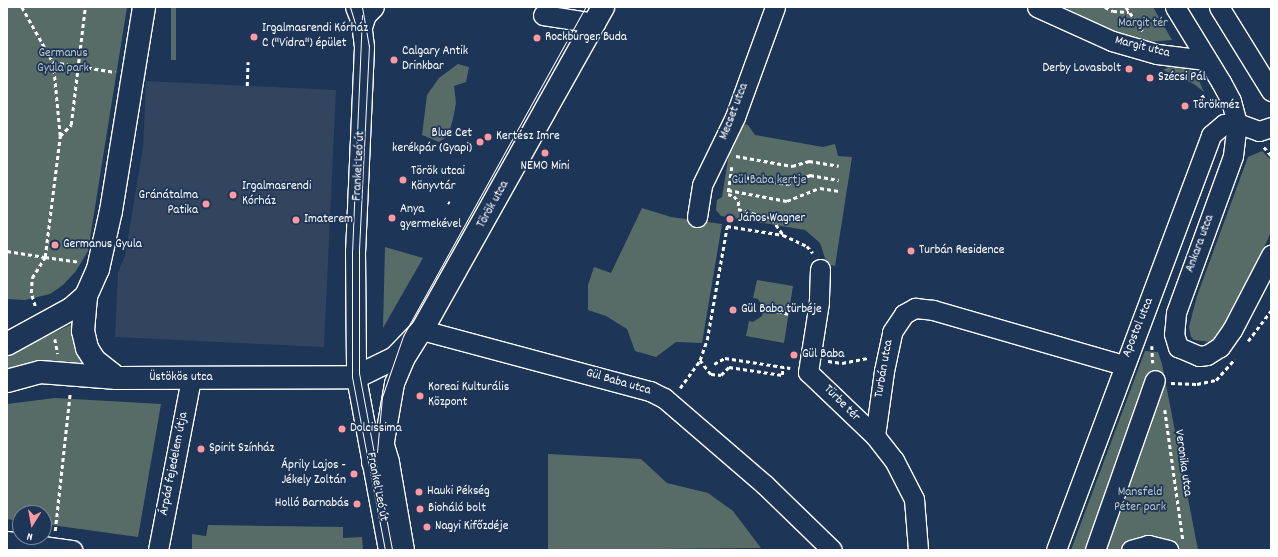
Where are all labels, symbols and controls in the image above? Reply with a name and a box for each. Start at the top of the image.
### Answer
park label: Margit tér [1118,16,1168,32]
place label: Irgalmasrendi Kórház C ("Vidra") épület [262,22,368,53]
place label: Rockburger Buda [545,30,627,46]
marker: Irgalmasrendi Kórház C ("Vidra") épület [249,32,259,42]
marker: Rockburger Buda [532,33,542,43]
street label: Margit utca [1113,34,1171,62]
place label: Calgary Antik Drinkbar [402,45,468,76]
park label: Germanus Gyula park [37,47,89,78]
marker: Calgary Antik Drinkbar [389,55,399,65]
place label: Derby Lovasbolt [1042,61,1121,77]
marker: Derby Lovasbolt [1124,64,1134,74]
place label: Szécsi Pál [1158,70,1206,86]
marker: Szécsi Pál [1145,73,1155,83]
street label: Mecset utca [717,82,753,142]
place label: Törökméz [1193,98,1239,114]
marker: Törökméz [1180,101,1190,111]
place label: Blue Cet kerékpár (Gyapi) [392,127,472,158]
place label: Kertész Imre [496,129,560,145]
street label: Frankel Leó út [350,131,370,201]
marker: Kertész Imre [483,132,493,142]
marker: Blue Cet kerékpár (Gyapi) [475,137,485,147]
marker: NEMO Mini [540,148,550,158]
place label: NEMO Mini [521,159,569,175]
place label: Török utcai Könyvtár [411,165,465,196]
park label: Gül Baba kertje [732,173,806,189]
marker: Török utcai Könyvtár [398,175,408,185]
street label: Török utca [475,179,513,231]
place label: Irgalmasrendi Kórház [242,180,311,211]
place label: Gránátalma Patika [139,189,198,220]
marker: Irgalmasrendi Kórház [227,189,239,201]
marker: Gránátalma Patika [201,199,211,209]
place label: Anya gyermekével [400,203,461,234]
place label: János Wagner [738,211,805,227]
place label: Imaterem [304,212,353,228]
marker: Anya gyermekével [387,213,397,223]
street label: Ankara utca [1183,213,1219,275]
marker: János Wagner [725,214,735,224]
marker: Imaterem [291,215,301,225]
place label: Germanus Gyula [63,237,142,253]
marker: Germanus Gyula [50,240,60,250]
place label: Turbán Residence [919,243,1004,259]
marker: Turbán Residence [906,246,916,256]
street label: Apostol utca [1120,296,1158,360]
place label: Gül Baba türbéje [741,302,822,318]
marker: Gül Baba türbéje [728,305,738,315]
street label: Turbán utca [872,339,898,399]
place label: Gül Baba [802,347,844,363]
marker: Gül Baba [789,350,799,360]
street label: Gül Baba utca [584,366,652,400]
street label: Üstökös utca [149,370,213,386]
place label: Koreai Kulturális Központ [428,381,509,412]
street label: Türbe tér [820,383,862,425]
marker: Koreai Kulturális Központ [415,391,425,401]
street label: Árpád fejedelem útja [157,411,193,517]
place label: Dolcissima [350,421,402,437]
marker: Dolcissima [337,424,347,434]
street label: Veronika utca [1170,429,1194,497]
place label: Spirit Színház [209,441,275,457]
marker: Spirit Színház [196,444,206,454]
street label: Frankel Leó út [362,451,390,523]
place label: Áprily Lajos - Jékely Zoltán [281,459,346,490]
marker: Áprily Lajos - Jékely Zoltán [349,469,359,479]
place label: Hauki Pékség [427,484,490,500]
park label: Mansfeld Péter park [1114,486,1166,517]
marker: Hauki Pékség [414,487,424,497]
place label: Holló Barnabás [275,496,349,512]
marker: Holló Barnabás [352,499,362,509]
place label: Bioháló bolt [428,501,486,517]
marker: Bioháló bolt [415,504,425,514]
north arrow [12,505,52,545]
place label: Nagyi Kifőzdéje [435,519,508,535]
marker: Nagyi Kifőzdéje [422,522,432,532]
text: N [26,527,34,544]

